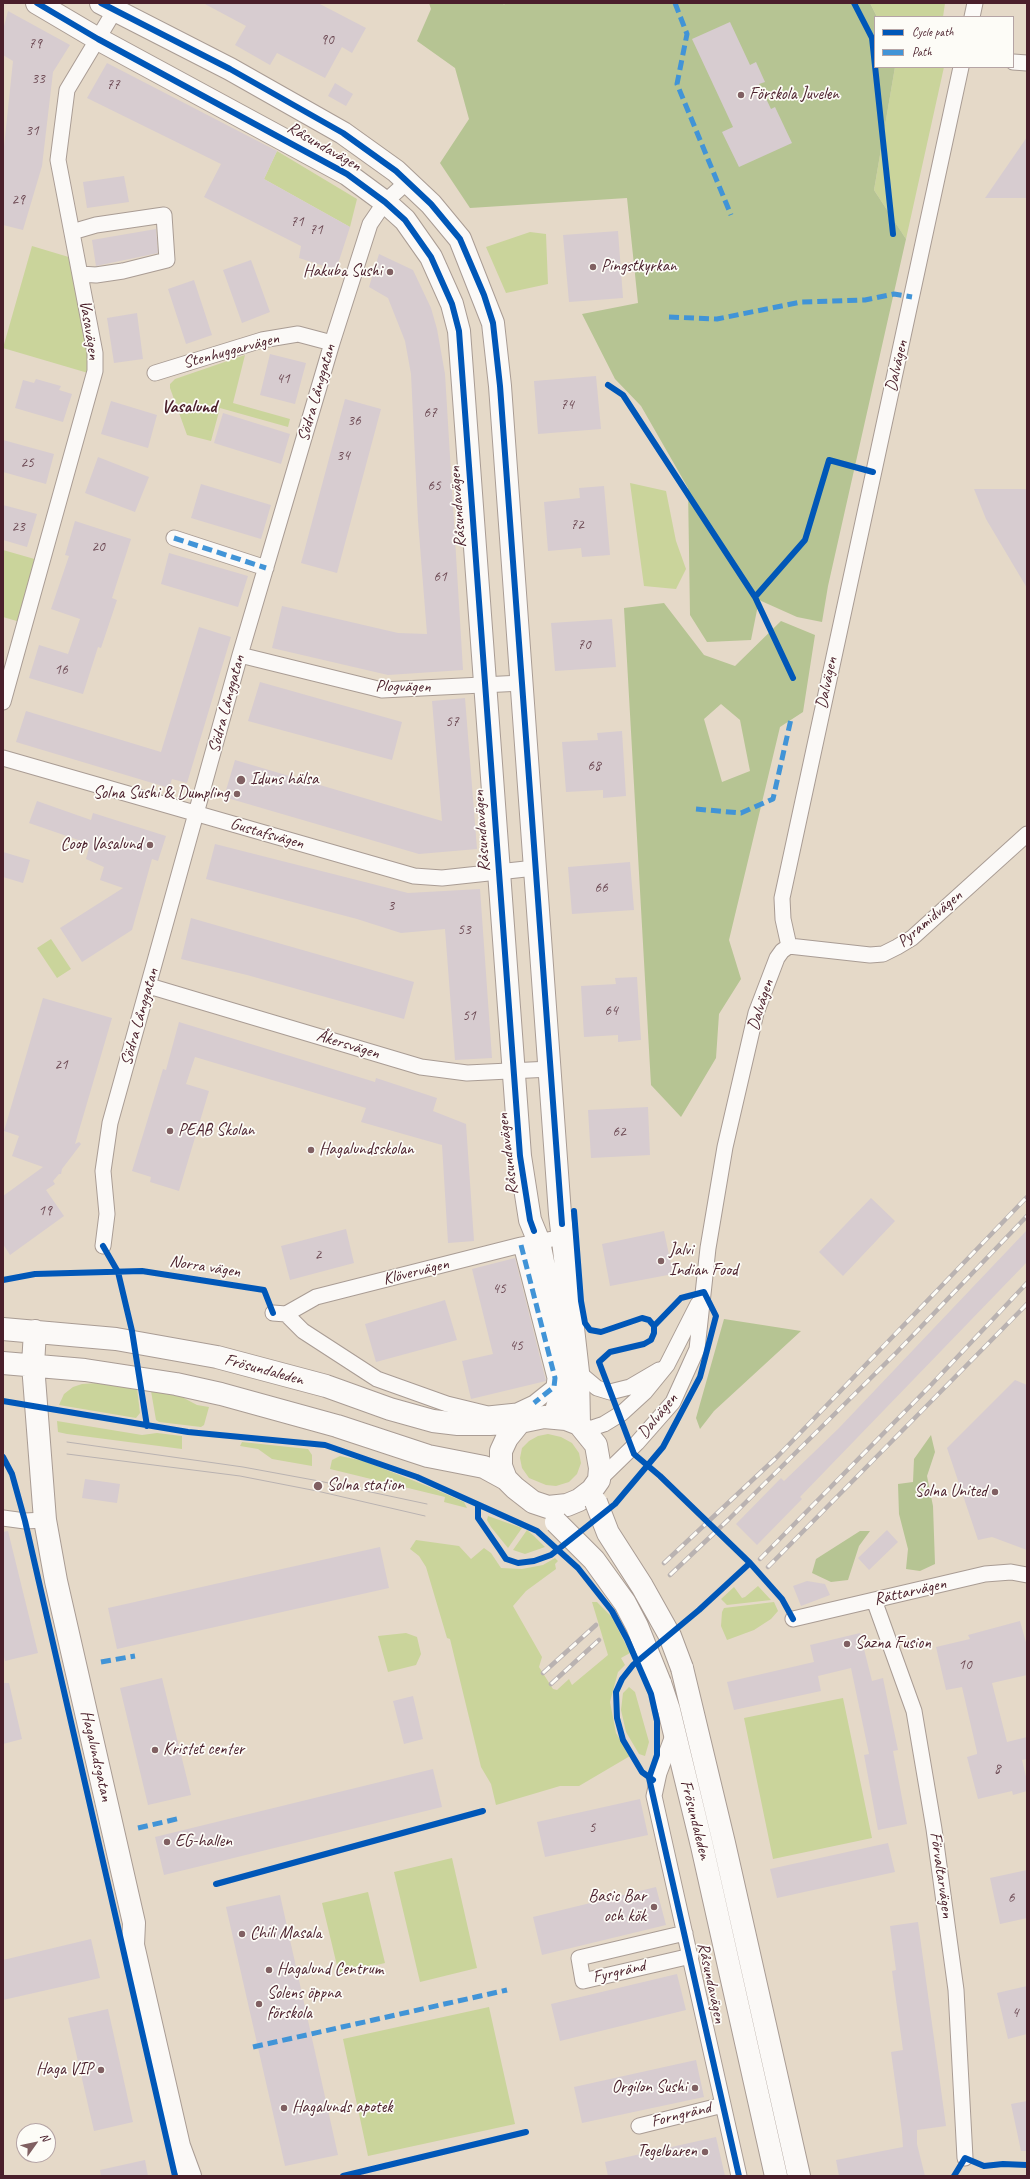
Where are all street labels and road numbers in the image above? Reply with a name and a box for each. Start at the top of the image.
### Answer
street label: Råsundavägen [283,118,365,176]
street label: Vasavägen [74,299,104,361]
street label: Stenhuggarvägen [181,328,281,374]
street label: Dalvägen [881,338,913,394]
street label: Södra Långgatan [293,342,341,444]
street label: Råsundavägen [445,465,471,549]
street label: Södra Långgatan [204,653,250,755]
street label: Dalvägen [812,655,842,711]
street label: Plogvägen [375,676,431,698]
street label: Råsundavägen [469,789,495,873]
street label: Gustafsvägen [228,814,306,854]
street label: Pyramidvägen [893,886,967,952]
street label: Södra Långgatan [116,966,164,1068]
street label: Dalvägen [743,977,779,1033]
street label: Åkersvägen [314,1026,382,1064]
street label: Råsundavägen [493,1112,523,1196]
street label: Norra vägen [168,1251,242,1283]
street label: Klövervägen [381,1254,451,1290]
street label: Frösundaleden [222,1350,306,1390]
street label: Dalvägen [634,1389,682,1443]
street label: Rättarvägen [872,1574,948,1610]
street label: Hagalundsgatan [76,1709,116,1803]
street label: Frösundaleden [675,1778,715,1862]
street label: Förvaltarvägen [925,1831,957,1919]
street label: Råsundavägen [692,1941,730,2025]
street label: Fyrgränd [591,1956,647,1988]
street label: Forngränd [649,2098,713,2132]

